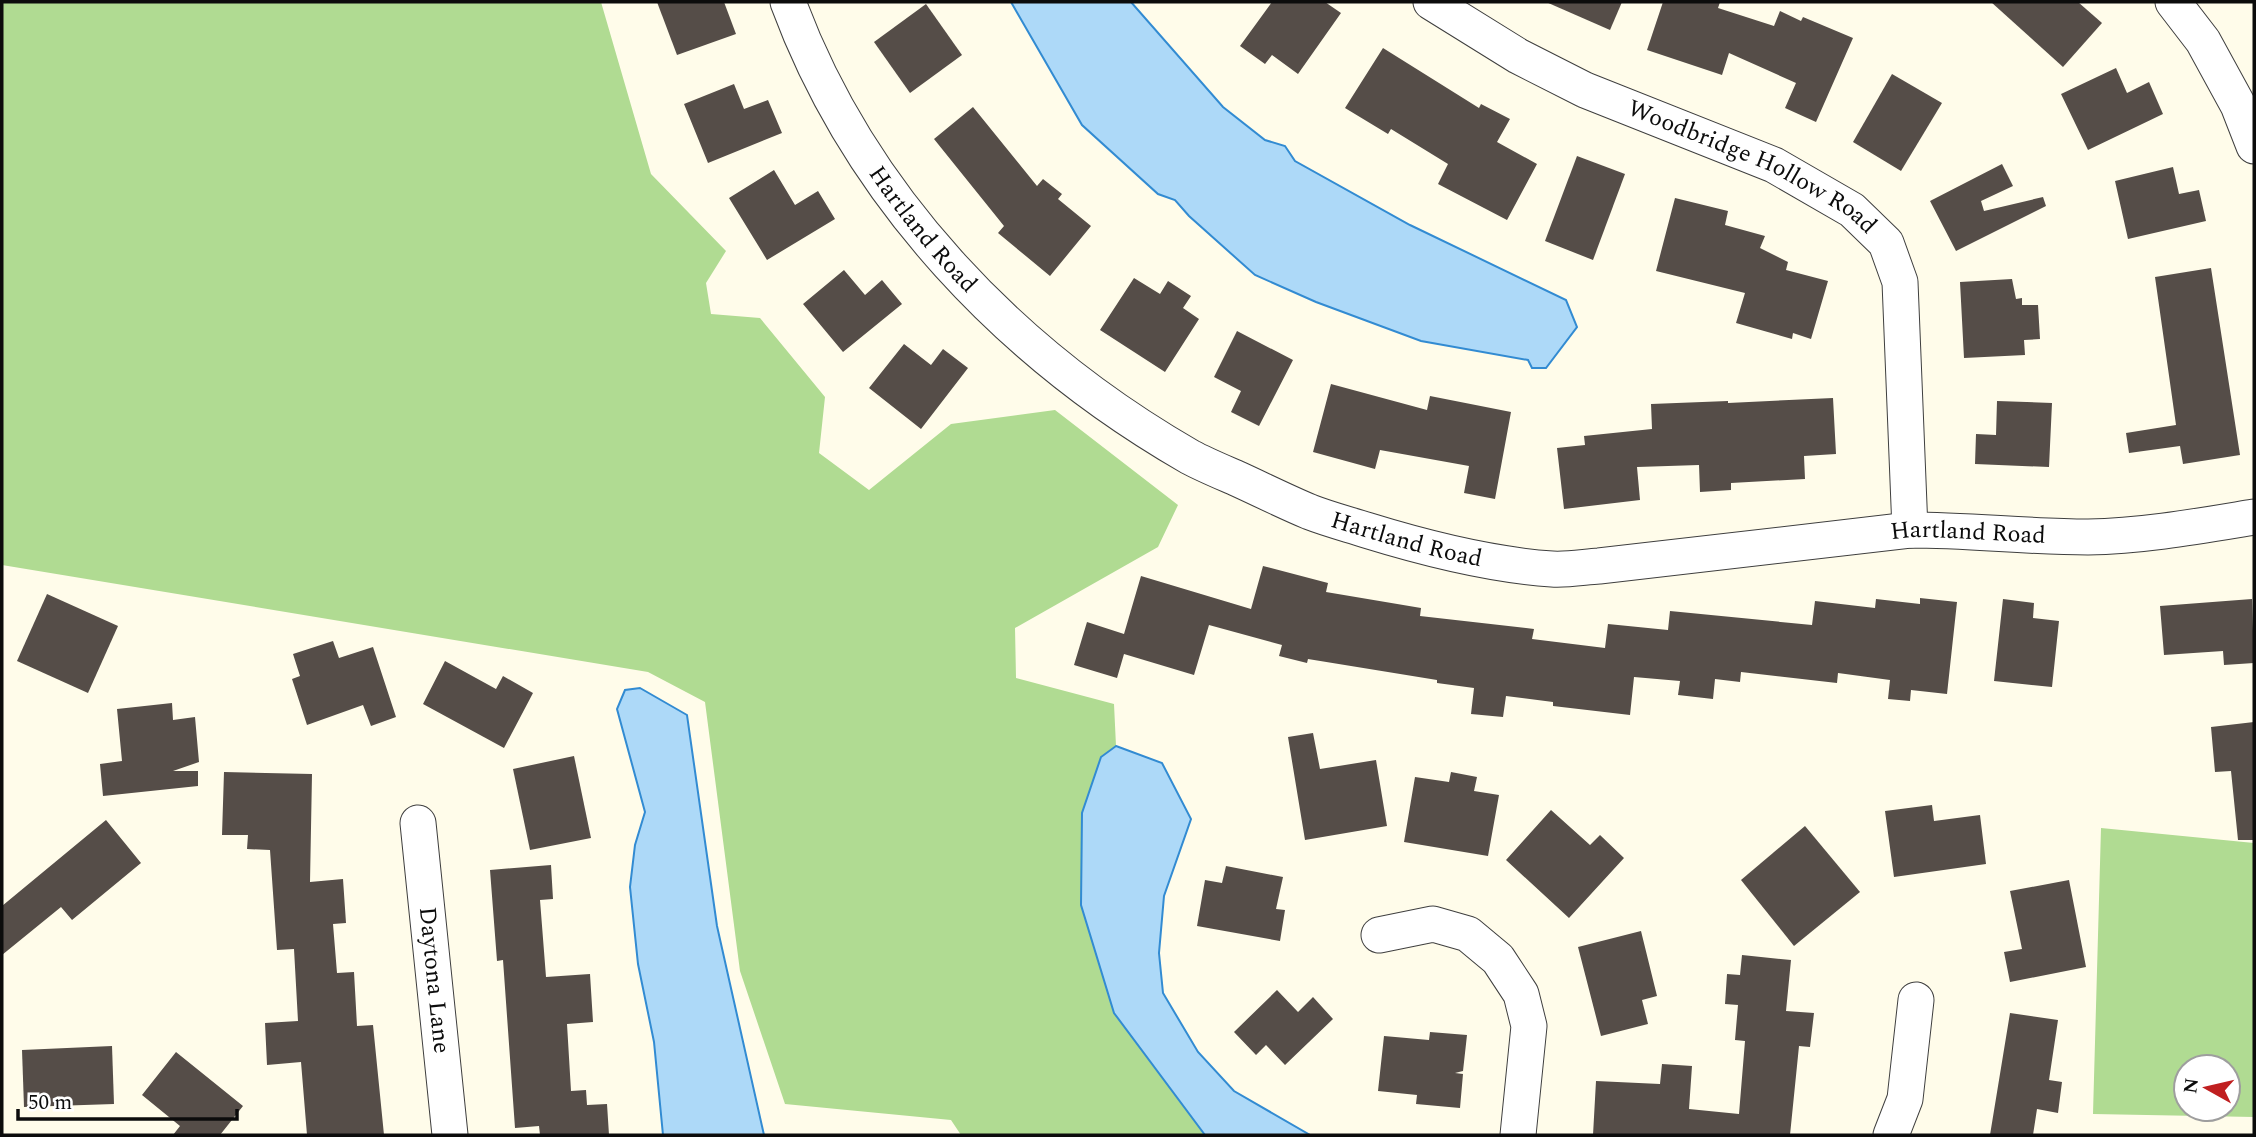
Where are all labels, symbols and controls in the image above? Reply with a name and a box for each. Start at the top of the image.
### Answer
street label: Woodbridge Hollow Road [1622,91,1885,243]
street label: Hartland Road [859,159,985,302]
street label: Hartland Road [1326,502,1485,577]
street label: Hartland Road [1888,512,2047,554]
street label: Daytona Lane [409,905,460,1055]
north arrow [2172,1053,2242,1123]
text: N [2176,1076,2207,1096]
scale bar [18,1078,236,1122]
text: 50 m [28,1087,72,1119]

